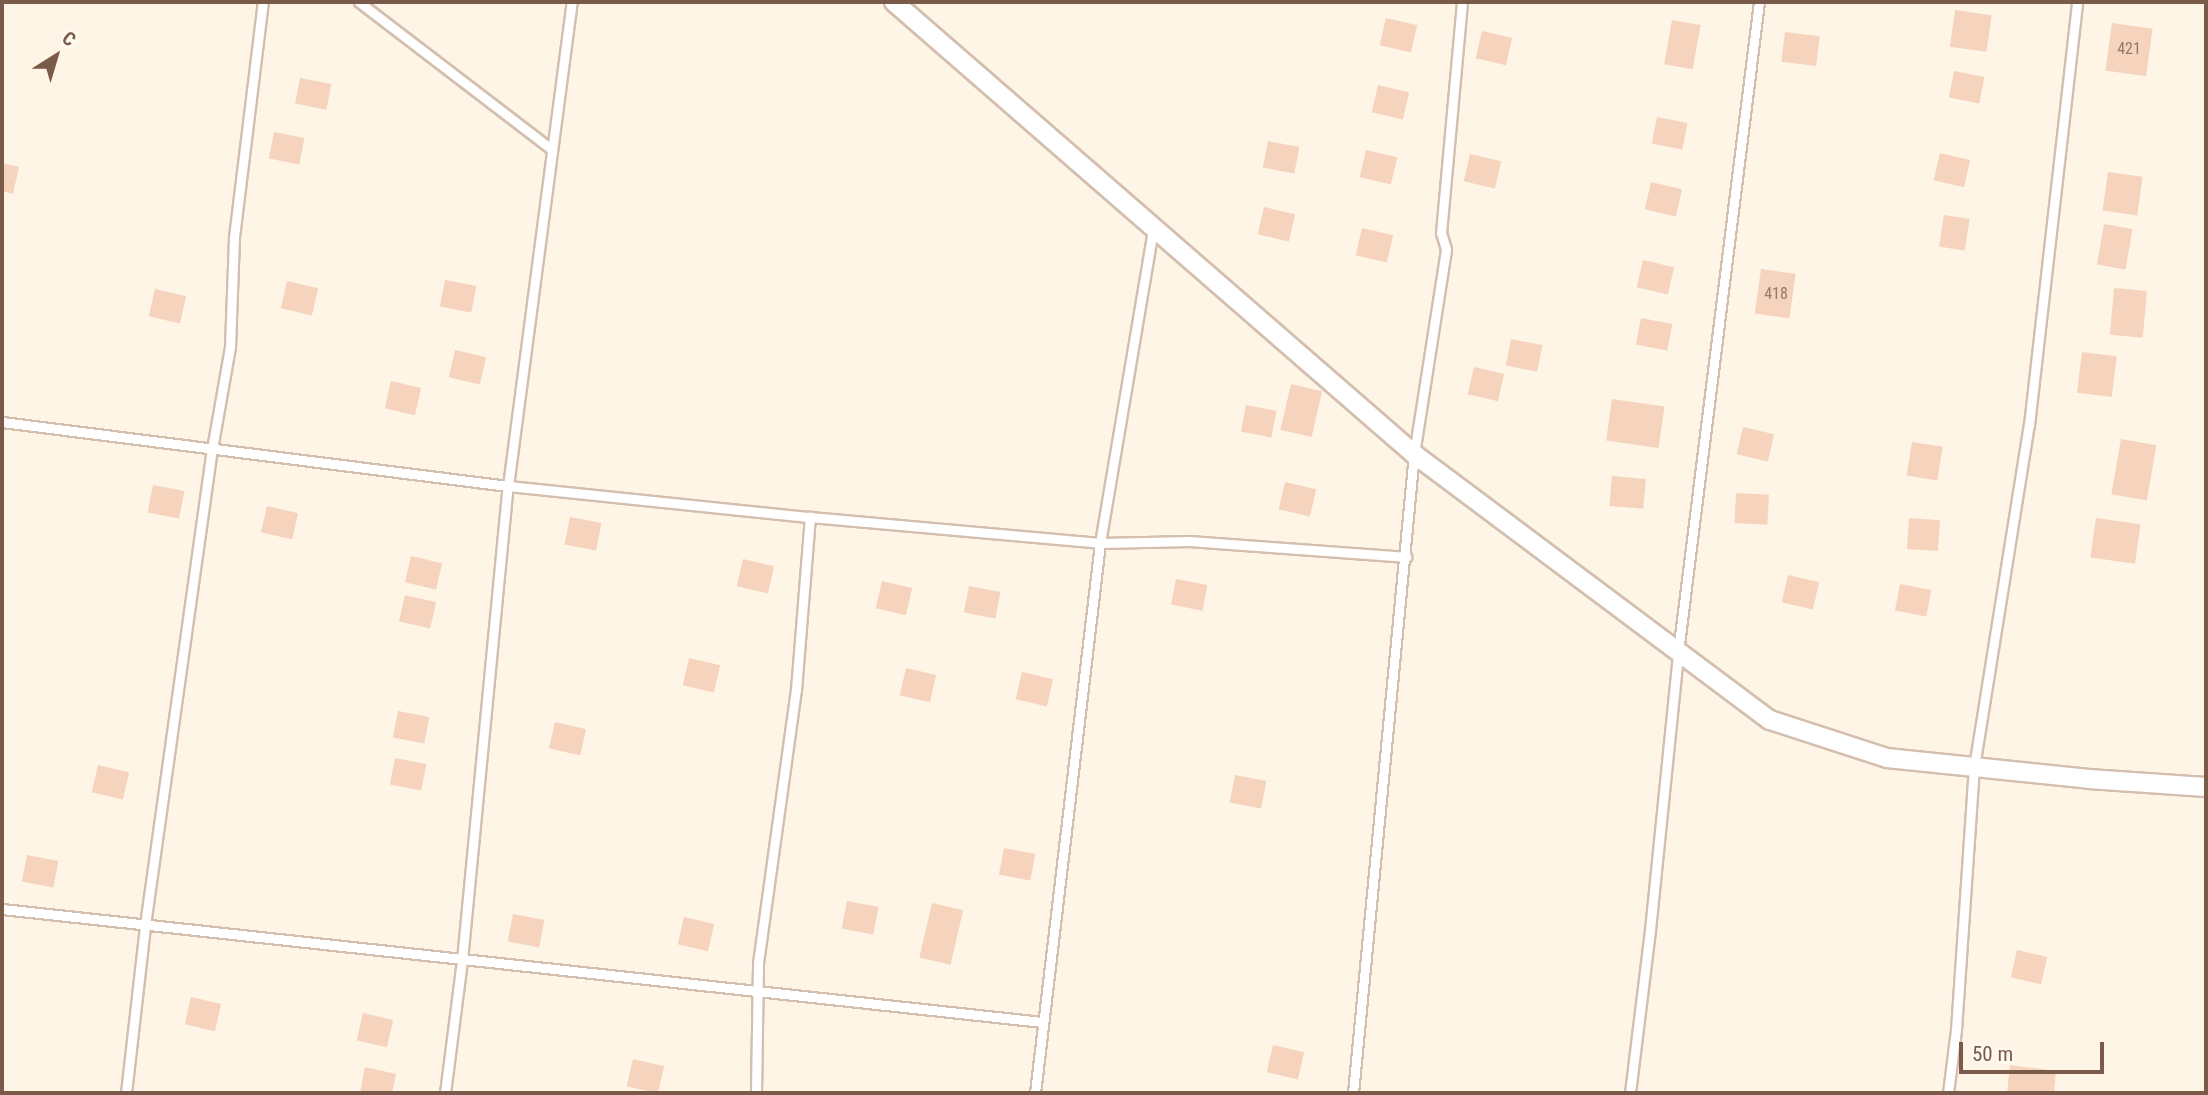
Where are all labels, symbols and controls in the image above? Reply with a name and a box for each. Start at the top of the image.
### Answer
north arrow [21,21,91,91]
text: С [58,26,80,51]
house number: 421 [2117,39,2141,59]
house number: 418 [1764,284,1788,304]
scale bar [1963,1028,2108,1072]
text: 50 m [1972,1042,2013,1066]

